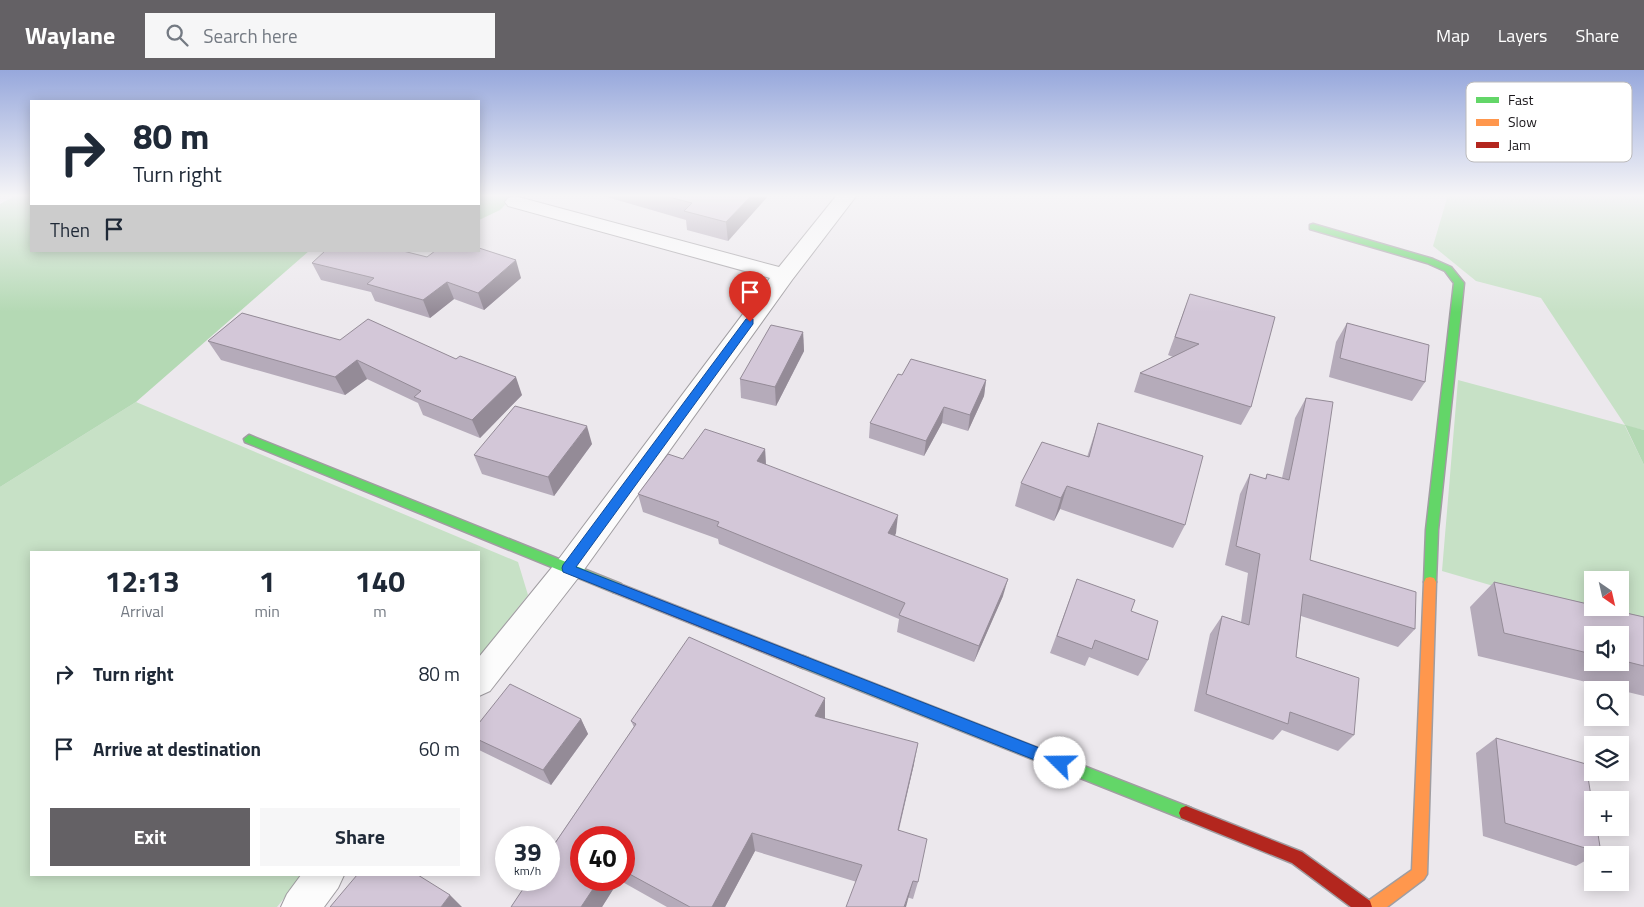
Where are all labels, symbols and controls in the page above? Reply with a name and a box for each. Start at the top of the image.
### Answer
search box [145,13,495,58]
text: Waylane [25,17,115,53]
icon: search [163,21,191,49]
text: Search here [203,21,298,50]
text: Map [1436,22,1470,49]
text: Layers [1498,22,1547,49]
text: Share [1575,22,1619,49]
legend [1466,82,1632,162]
text: Fast [1508,89,1533,110]
text: 80 m [133,109,209,163]
text: Slow [1508,111,1537,132]
icon: right [50,120,115,185]
text: Jam [1508,134,1531,155]
text: Turn right [133,157,222,191]
text: Then [50,215,90,244]
icon: arrive [100,215,128,243]
pin [729,271,771,322]
icon: arrive [736,278,764,306]
text: 12:13 [105,558,180,604]
text: 1 [259,558,276,604]
text: 140 [355,558,405,604]
north arrow [1584,571,1629,616]
map controls [1584,571,1629,891]
text: Arrival [121,599,164,623]
text: min [254,599,280,623]
text: m [373,599,387,623]
button: sound [1584,626,1629,671]
text: Turn right [93,659,174,688]
text: 80 m [419,659,460,688]
icon: right [50,660,78,688]
button: search [1584,681,1629,726]
text: Arrive at destination [93,734,261,763]
text: 60 m [419,734,460,763]
icon: arrive [50,735,78,763]
position arrow [1033,736,1085,788]
button: layers [1584,736,1629,781]
button: + [1584,791,1629,836]
button: Exit [50,808,250,866]
button: Share [260,808,460,866]
speed limit sign: 40 [570,826,635,891]
text: 39 [513,833,542,871]
button: − [1584,846,1629,891]
text: km/h [514,861,541,880]

